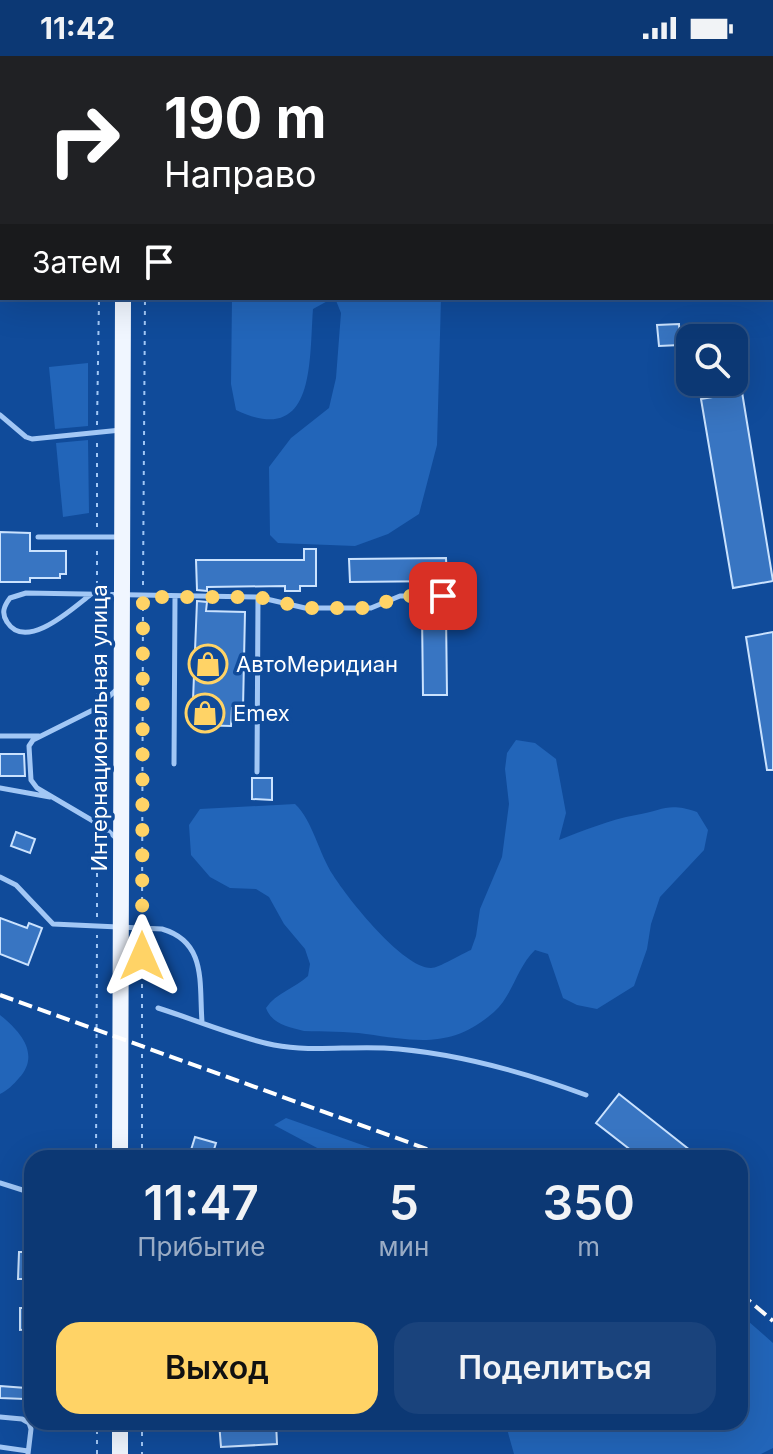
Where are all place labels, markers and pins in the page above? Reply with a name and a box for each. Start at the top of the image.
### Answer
pin [409,562,477,630]
shop icon: АвтоМеридиан [187,643,229,685]
place label: АвтоМеридиан [236,651,398,677]
shop icon: Emex [184,692,226,734]
place label: Emex [233,700,290,726]

